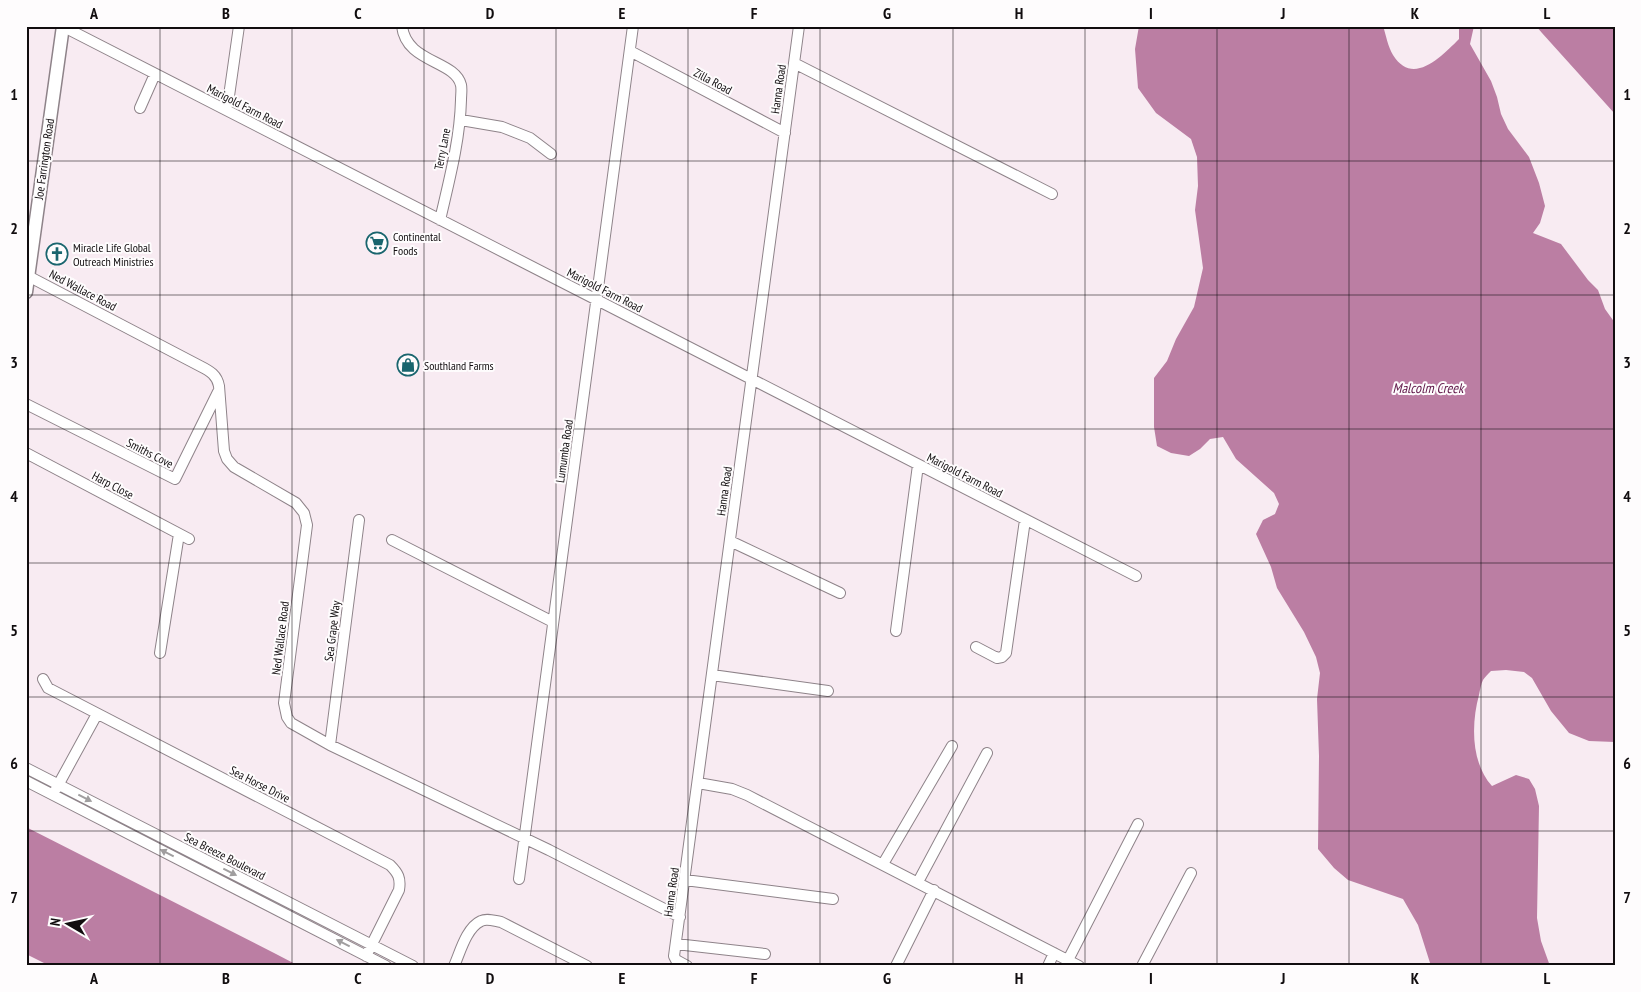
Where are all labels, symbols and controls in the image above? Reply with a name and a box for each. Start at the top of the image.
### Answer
text: A [89,3,99,23]
text: B [222,3,230,23]
text: C [354,3,362,23]
text: D [486,3,495,23]
text: E [619,3,626,23]
text: F [751,3,758,23]
text: G [883,3,891,23]
text: H [1015,3,1023,23]
text: I [1149,3,1153,23]
text: J [1280,3,1285,23]
text: K [1411,3,1420,23]
text: L [1544,3,1551,23]
street label: Hanna Road [767,63,789,115]
street label: Zilla Road [691,65,735,97]
street label: Marigold Farm Road [205,80,285,132]
text: 1 [10,84,18,104]
text: 1 [1623,84,1631,104]
street label: Joe Farrington Road [31,118,57,201]
street label: Terry Lane [431,127,453,171]
text: 2 [10,218,18,238]
text: 2 [1623,218,1631,238]
place label: Continental Foods [393,229,441,258]
supermarket icon: Continental Foods [365,231,389,255]
place label: Miracle Life Global Outreach Ministries [73,240,154,269]
church icon: Miracle Life Global Outreach Ministries [45,242,69,266]
street label: Marigold Farm Road [565,264,645,316]
street label: Ned Wallace Road [47,266,119,314]
text: 3 [10,352,18,372]
text: 3 [1623,352,1631,372]
shop icon: Southland Farms [396,353,420,377]
place label: Southland Farms [424,358,494,373]
water label: Malcolm Creek [1393,379,1465,397]
street label: Lumumba Road [552,418,576,484]
street label: Smiths Cove [124,435,176,471]
street label: Marigold Farm Road [925,449,1005,501]
street label: Hanna Road [713,465,735,517]
street label: Harp Close [90,468,136,502]
text: 4 [10,486,18,506]
text: 4 [1623,486,1631,506]
street label: Sea Grape Way [321,599,343,662]
street label: Ned Wallace Road [268,600,292,676]
text: 5 [10,620,18,640]
text: 5 [1623,620,1631,640]
text: 6 [10,753,18,773]
text: 6 [1623,753,1631,773]
street label: Sea Horse Drive [227,762,293,806]
one-way arrow [78,794,92,802]
street label: Sea Breeze Boulevard [182,829,268,883]
one-way arrow [160,849,174,857]
street label: Hanna Road [660,866,682,918]
one-way arrow [223,868,237,876]
text: 7 [10,887,18,907]
text: 7 [1623,887,1631,907]
north arrow [42,900,92,950]
text: N [46,917,65,927]
one-way arrow [335,939,350,947]
text: A [89,968,99,988]
text: B [222,968,230,988]
text: C [354,968,362,988]
text: D [486,968,495,988]
text: E [619,968,626,988]
text: F [751,968,758,988]
text: G [883,968,891,988]
text: H [1015,968,1023,988]
text: I [1149,968,1153,988]
text: J [1280,968,1285,988]
text: K [1411,968,1420,988]
text: L [1544,968,1551,988]

